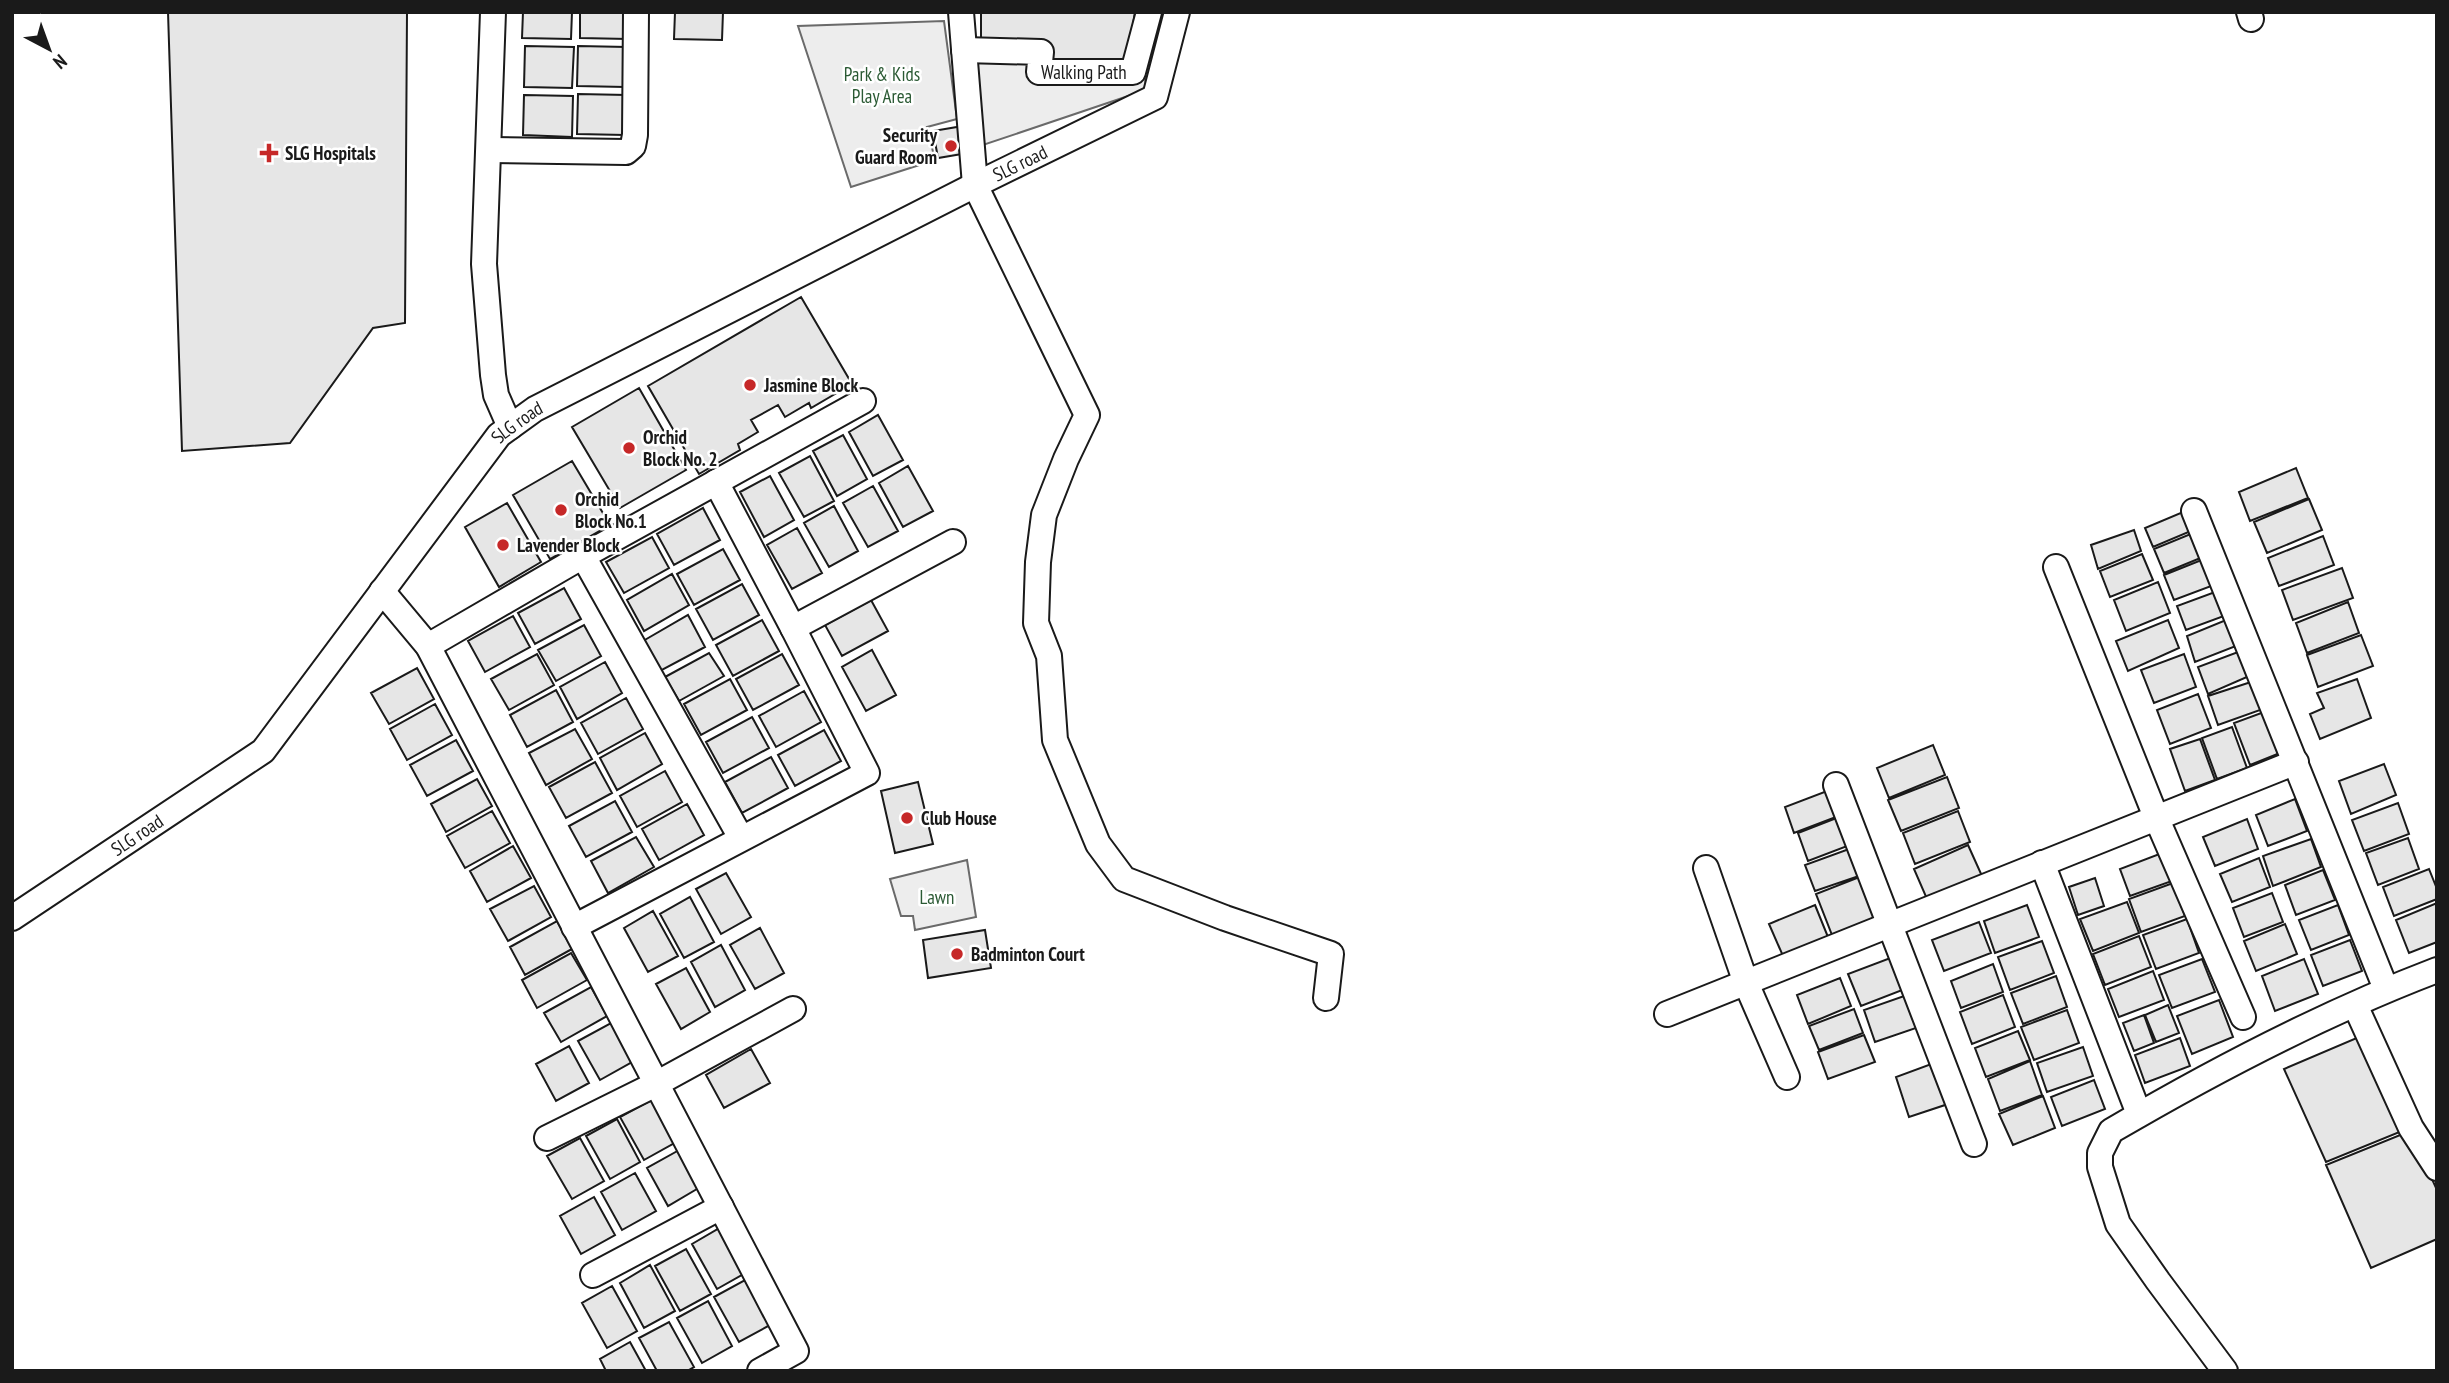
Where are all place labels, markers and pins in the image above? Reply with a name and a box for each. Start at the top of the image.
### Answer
place label: Security Guard Room [855,123,937,169]
marker: Security Guard Room [943,138,959,154]
place label: SLG Hospitals [285,141,376,165]
marker: SLG Hospitals [259,143,279,163]
place label: Jasmine Block [763,373,858,397]
marker: Jasmine Block [742,377,758,393]
place label: Orchid Block No. 2 [643,425,718,471]
marker: Orchid Block No. 2 [621,440,637,456]
place label: Orchid Block No.1 [575,487,647,533]
marker: Orchid Block No.1 [553,502,569,518]
place label: Lavender Block [517,533,620,557]
marker: Lavender Block [495,537,511,553]
place label: Club House [921,806,997,830]
marker: Club House [899,810,915,826]
place label: Badminton Court [971,942,1085,966]
marker: Badminton Court [949,946,965,962]

